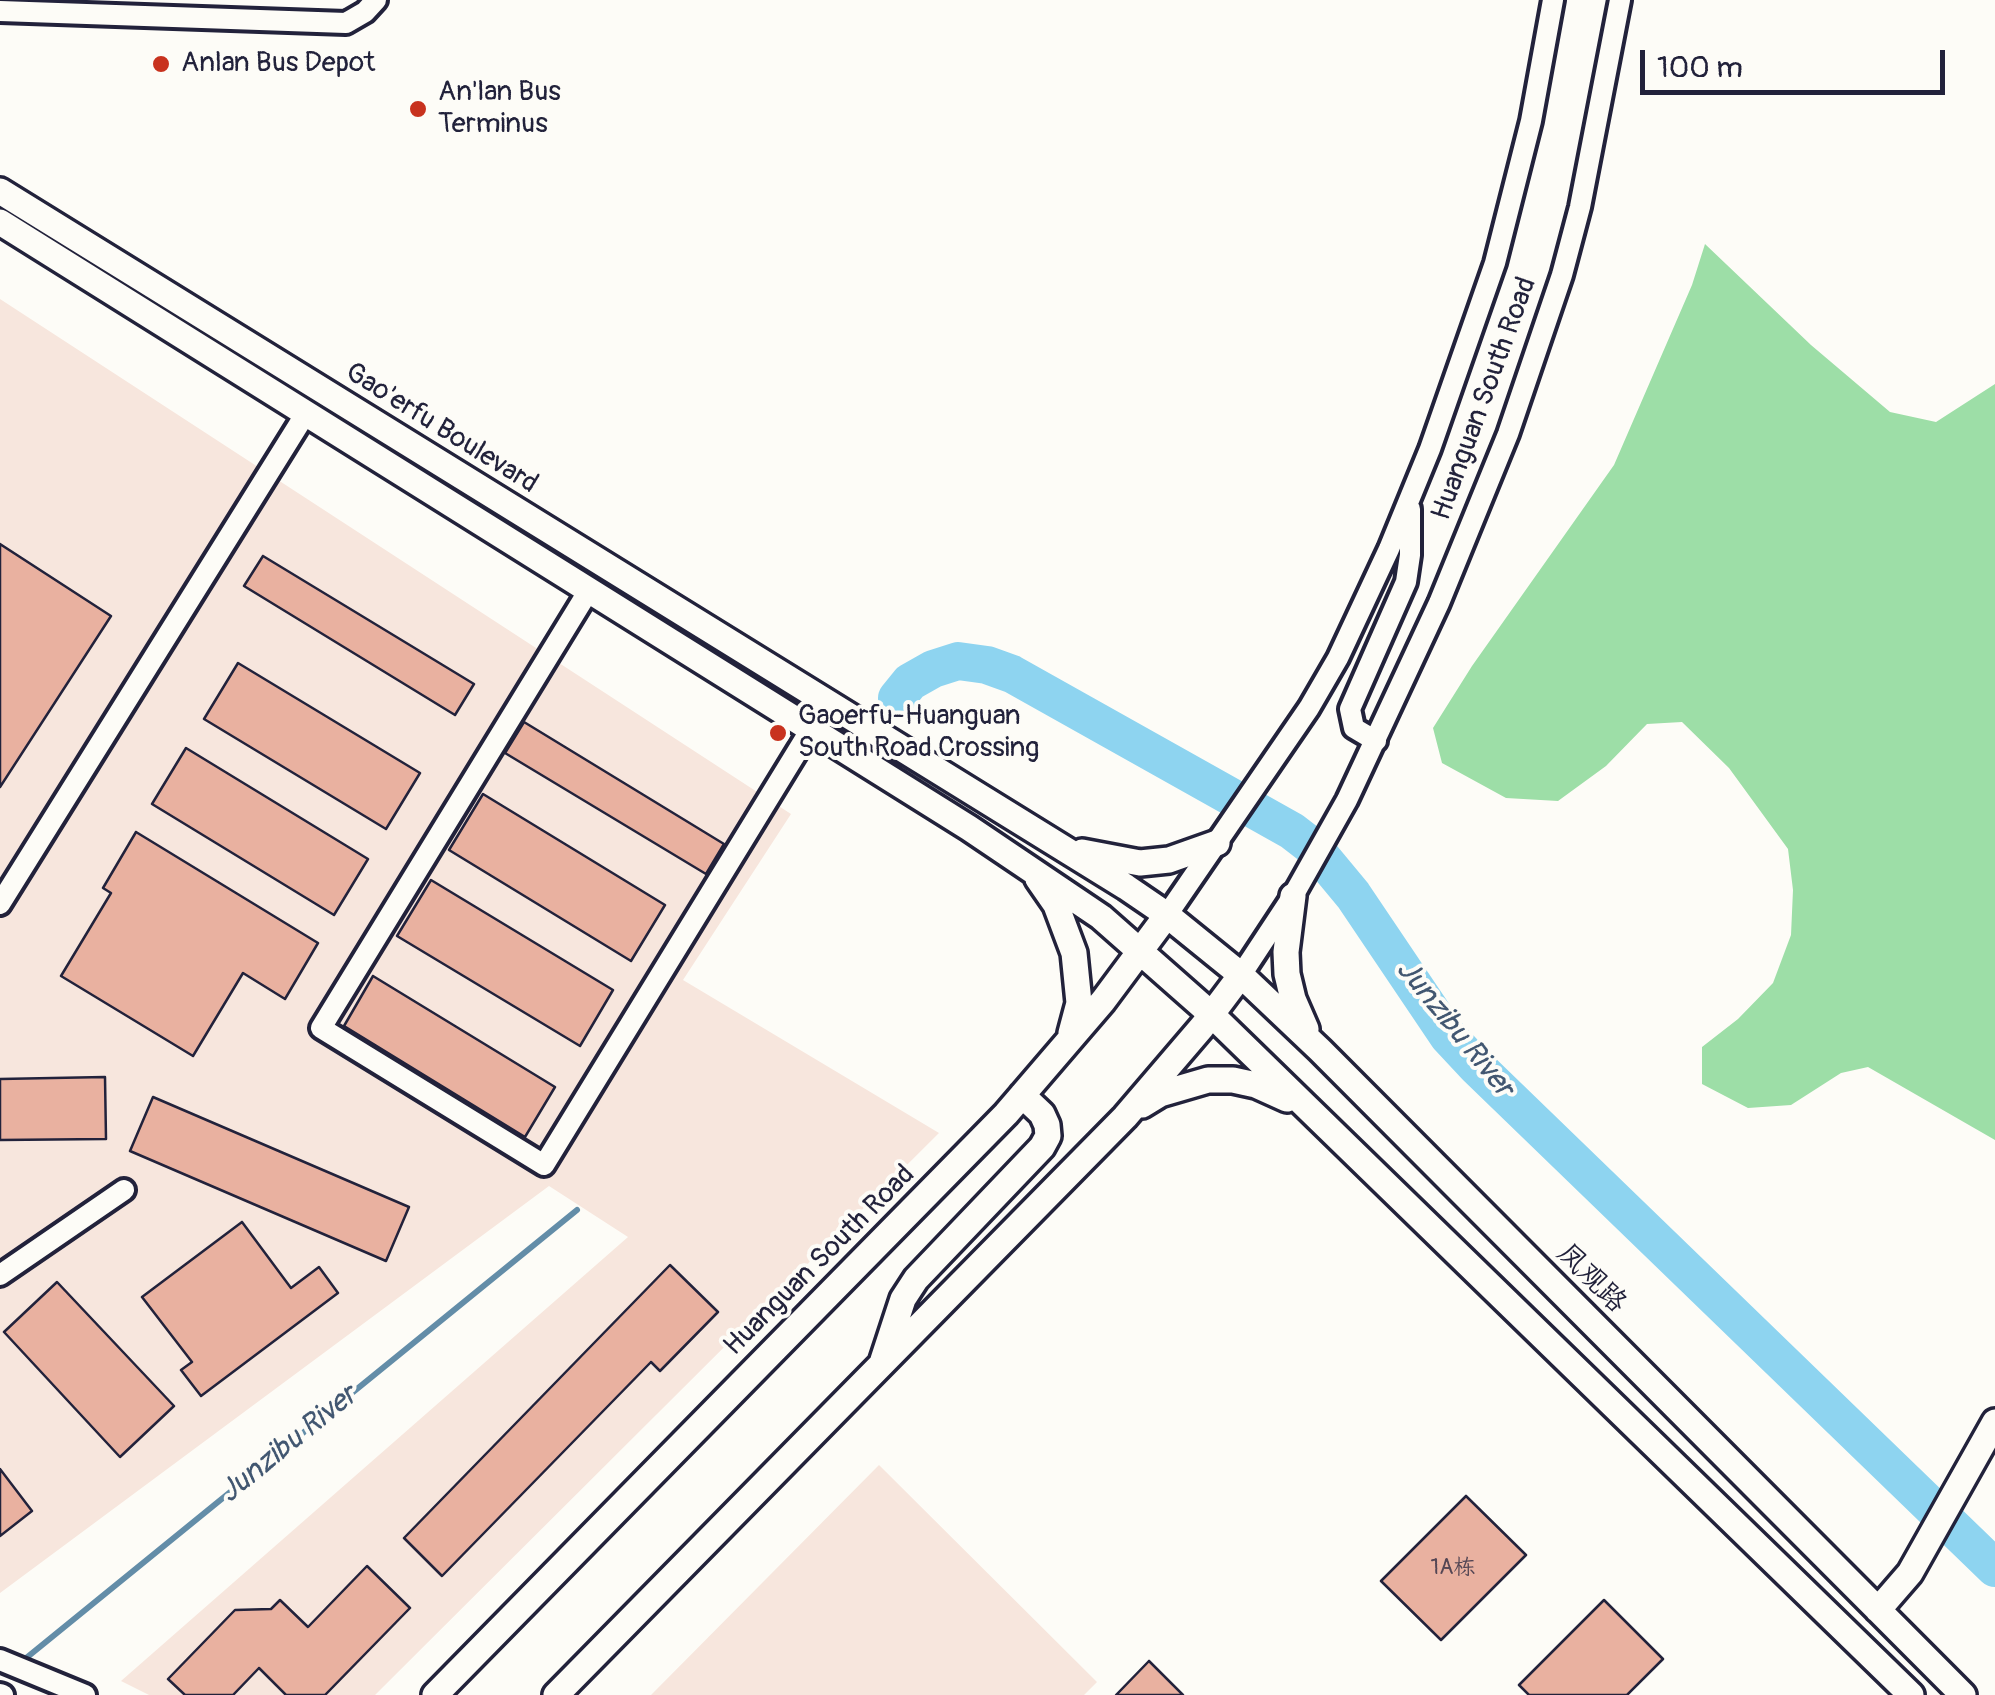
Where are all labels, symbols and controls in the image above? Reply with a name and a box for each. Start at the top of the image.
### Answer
scale bar [1645,30,1950,92]
place label: Anlan Bus Depot [181,47,375,81]
text: 100 m [1657,49,1743,86]
marker: Anlan Bus Depot [150,53,172,75]
place label: An'lan Bus Terminus [438,76,561,142]
marker: An'lan Bus Terminus [407,98,429,120]
street label: Huanguan South Road [1425,273,1545,525]
street label: Gao'erfu Boulevard [339,356,543,502]
place label: Gaoerfu-Huanguan South Road Crossing [798,700,1039,766]
marker: Gaoerfu-Huanguan South Road Crossing [767,722,789,744]
water label: Junzibu River [1388,953,1520,1105]
street label: Huanguan South Road [718,1159,922,1363]
street label: 凤观路 [1549,1237,1633,1321]
water label: Junzibu River [213,1379,365,1511]
house number: 1A栋 [1431,1555,1475,1581]

